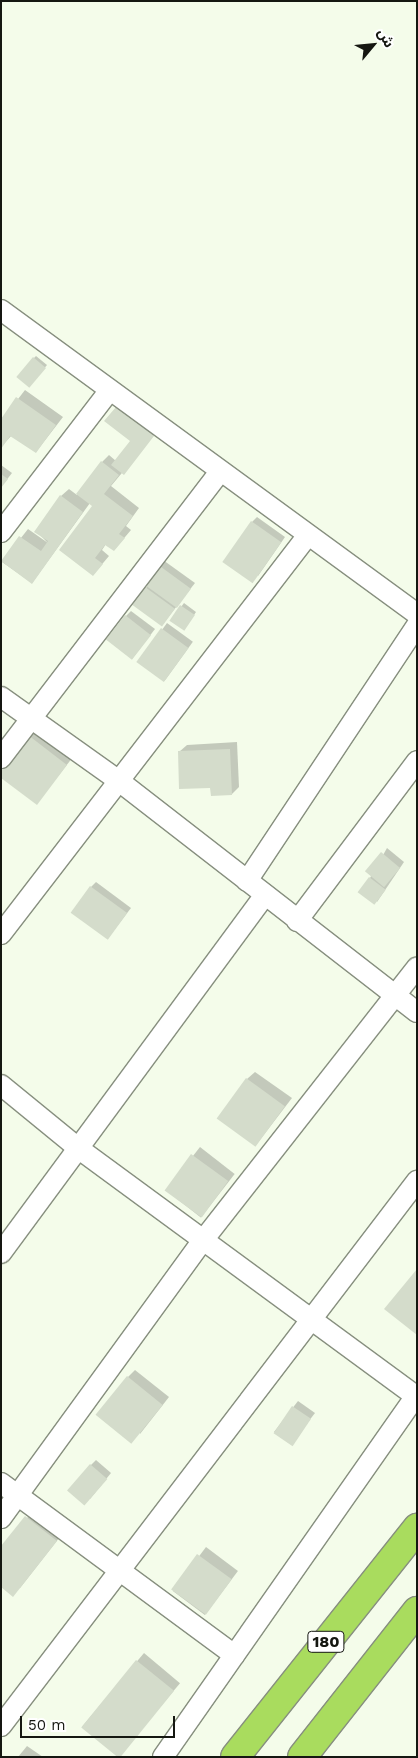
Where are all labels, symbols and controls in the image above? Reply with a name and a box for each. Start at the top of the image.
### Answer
north arrow [348,20,398,70]
text: ش [375,26,398,50]
road number: 180 [307,1628,345,1655]
scale bar [22,1706,178,1738]
text: 50 m [28,1716,65,1734]

